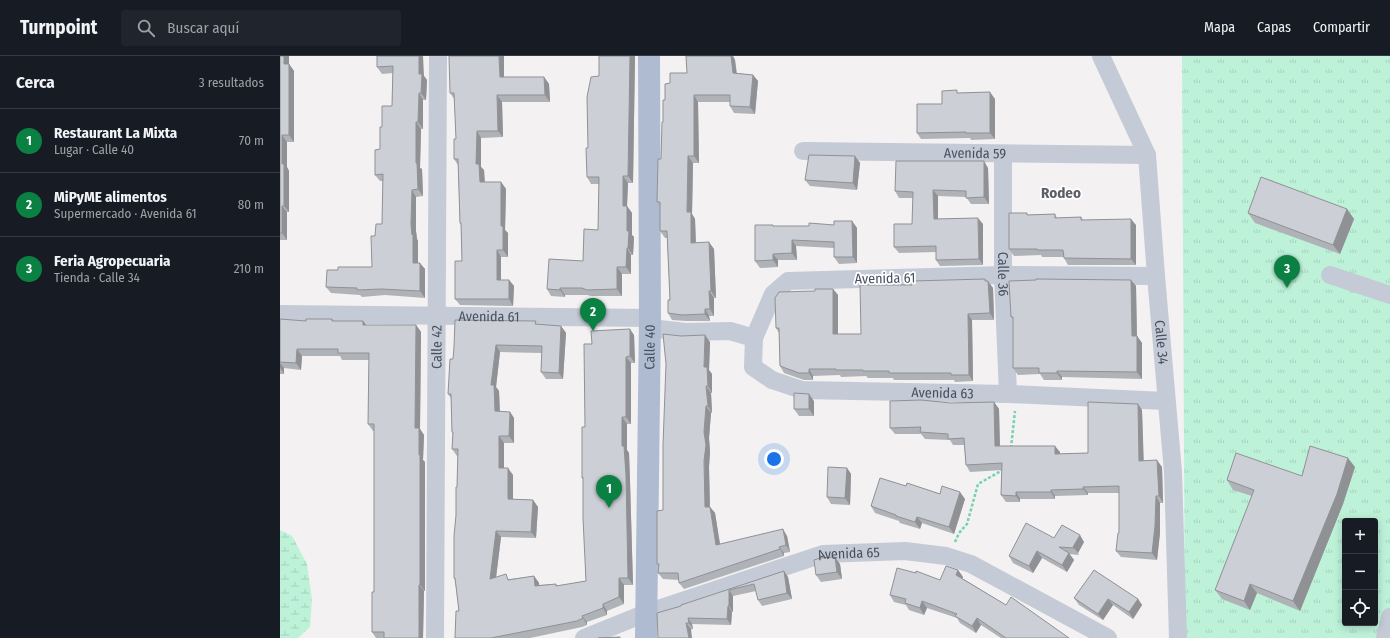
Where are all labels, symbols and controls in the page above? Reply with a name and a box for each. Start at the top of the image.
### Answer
search box [121,10,401,46]
text: Turnpoint [20,16,97,39]
icon: search [135,17,157,39]
text: Buscar aquí [167,19,239,37]
text: Mapa [1204,19,1235,36]
text: Capas [1257,19,1291,36]
text: Compartir [1313,19,1370,36]
text: Cerca [16,72,55,93]
text: 3 resultados [199,75,264,90]
text: Restaurant La Mixta [54,124,177,142]
text: 1 [26,133,32,148]
text: 70 m [239,133,264,148]
text: Lugar · Calle 40 [54,142,134,157]
street label: Avenida 59 [944,145,1006,162]
district label: Rodeo [1041,184,1081,202]
text: MiPyME alimentos [54,188,167,206]
text: 2 [26,197,32,212]
text: 80 m [238,197,264,212]
text: Supermercado · Avenida 61 [54,206,197,221]
text: Feria Agropecuaria [54,252,171,270]
street label: Calle 36 [994,252,1012,297]
pin: 3 [1274,255,1300,288]
text: 3 [26,261,32,276]
text: 210 m [234,261,264,276]
street label: Avenida 61 [854,269,916,288]
text: Tienda · Calle 34 [54,270,140,285]
pin: 2 [580,298,606,331]
street label: Avenida 61 [458,308,520,326]
street label: Calle 34 [1151,319,1172,365]
street label: Calle 40 [641,324,659,370]
street label: Calle 42 [428,325,446,369]
street label: Avenida 63 [911,384,974,402]
your location [764,449,784,469]
pin: 1 [596,475,622,508]
map controls [1342,518,1378,626]
button: + [1342,518,1378,554]
street label: Avenida 65 [815,544,880,564]
button: − [1342,554,1378,590]
button: locate [1342,590,1378,626]

